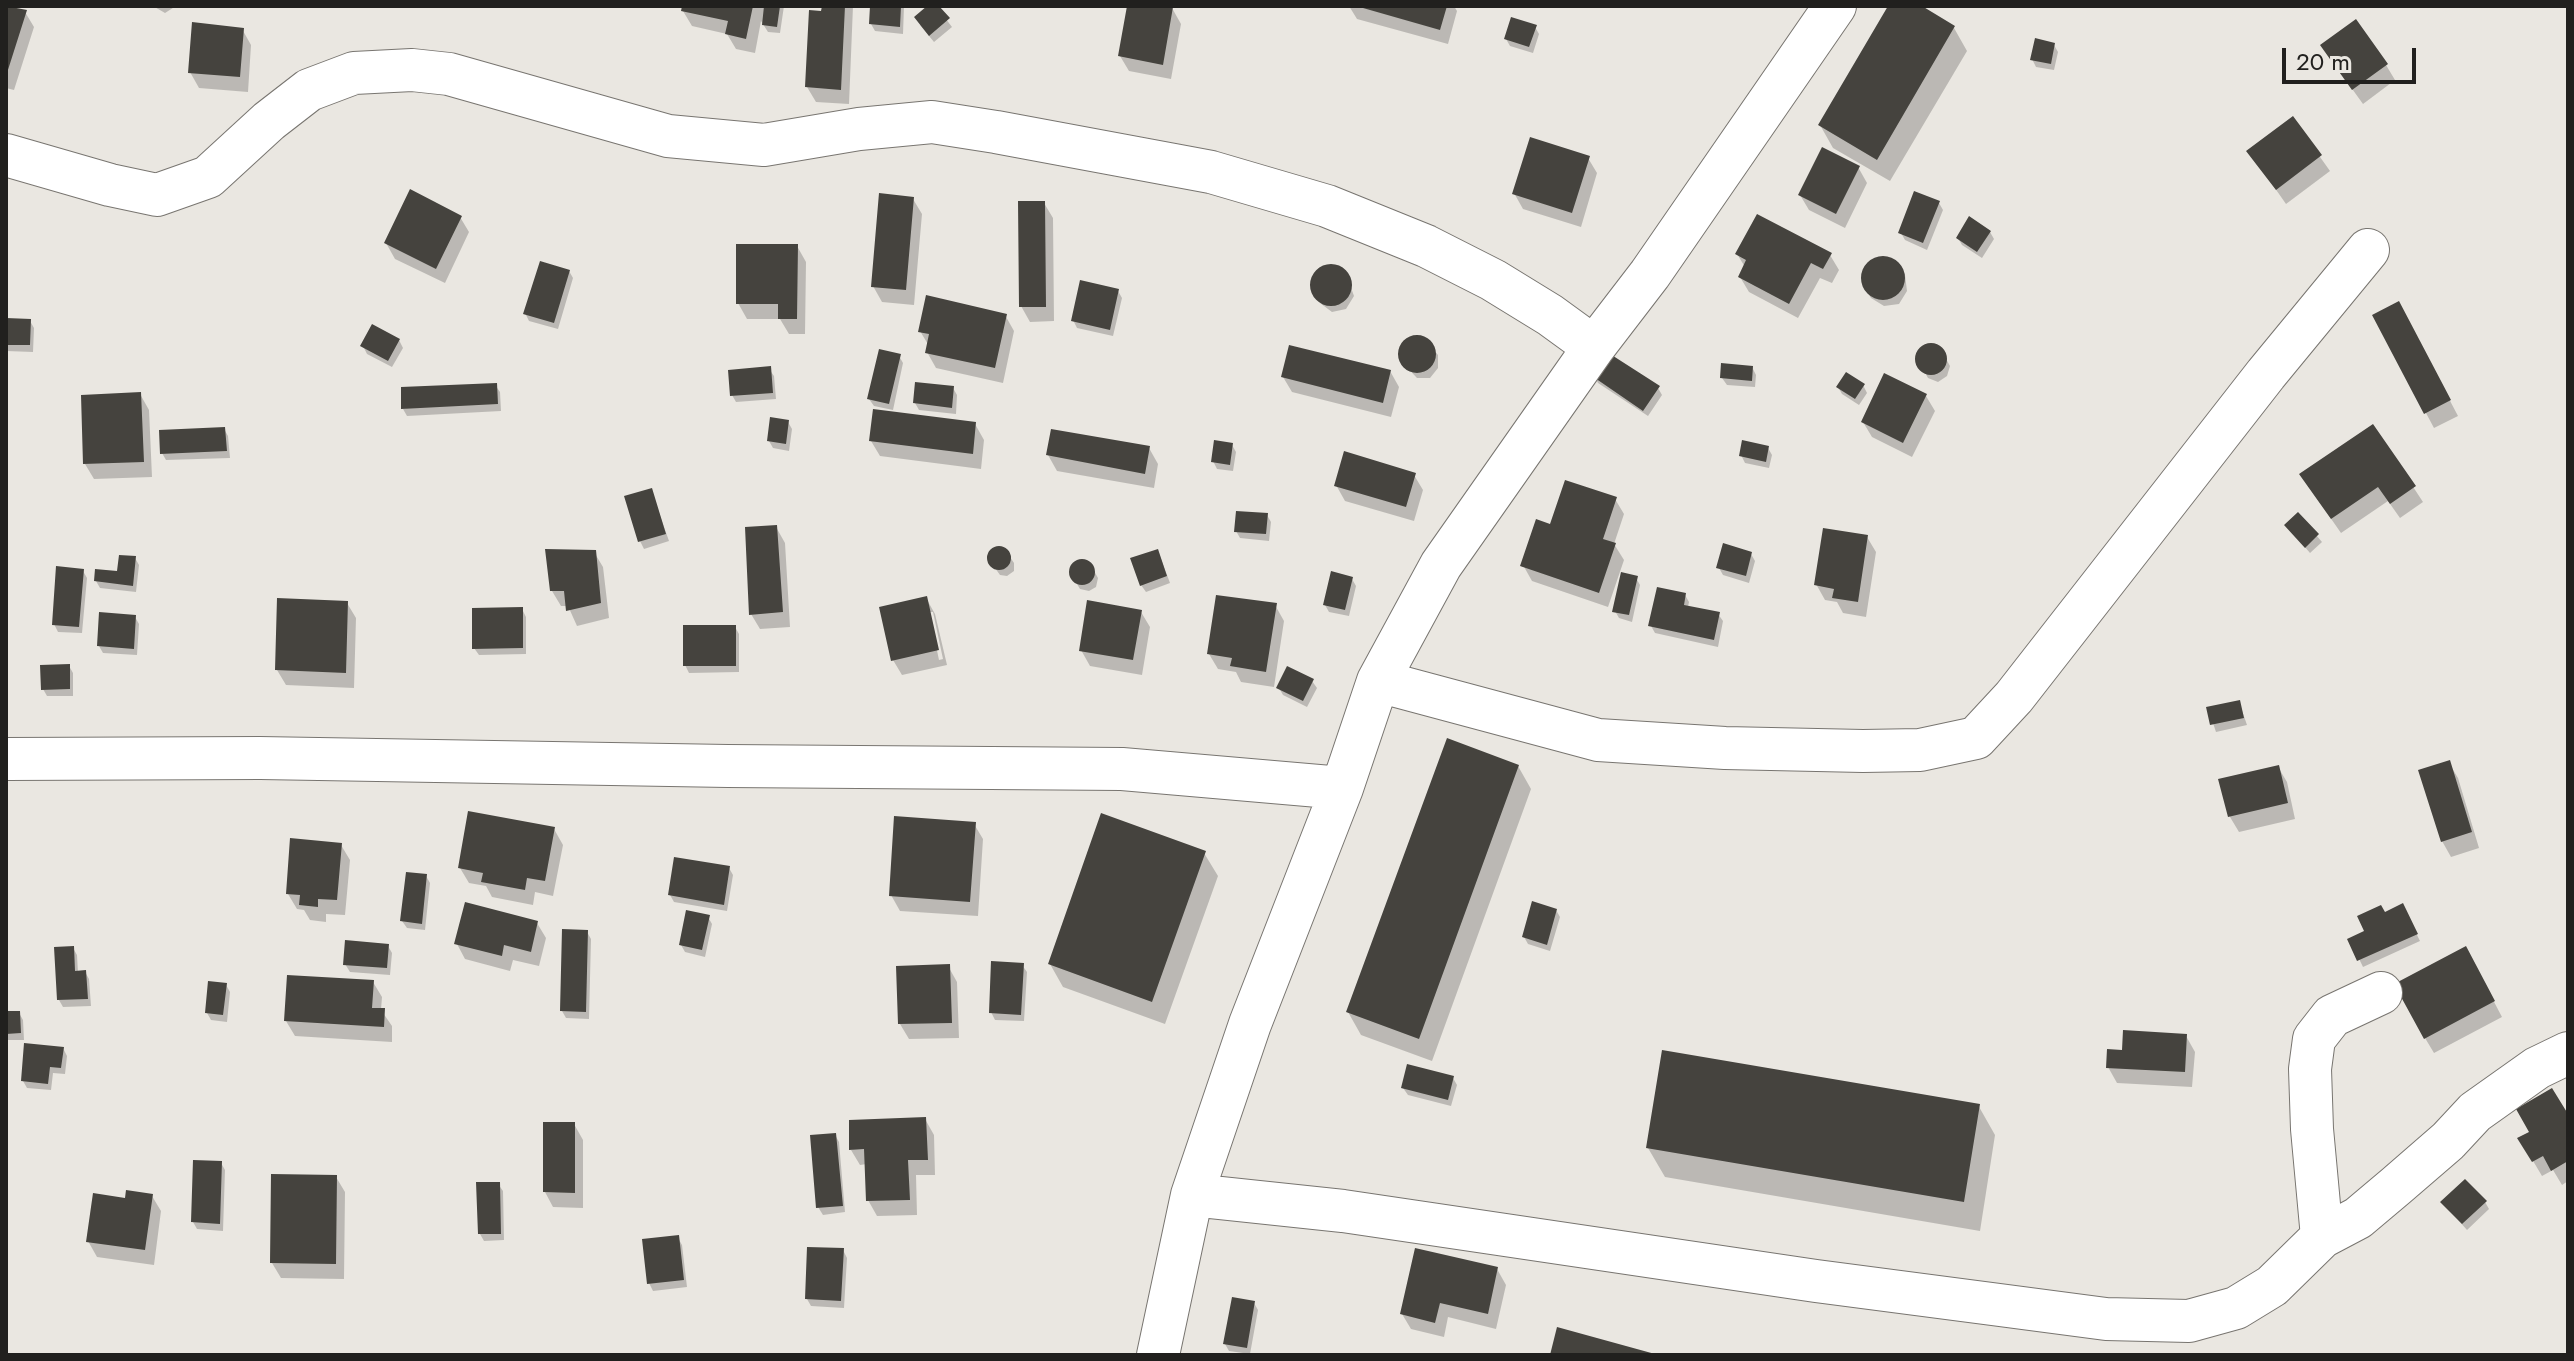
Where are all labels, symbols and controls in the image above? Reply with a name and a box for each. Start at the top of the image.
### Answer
scale bar [2286,32,2420,82]
text: 20 m [2296,44,2350,79]

